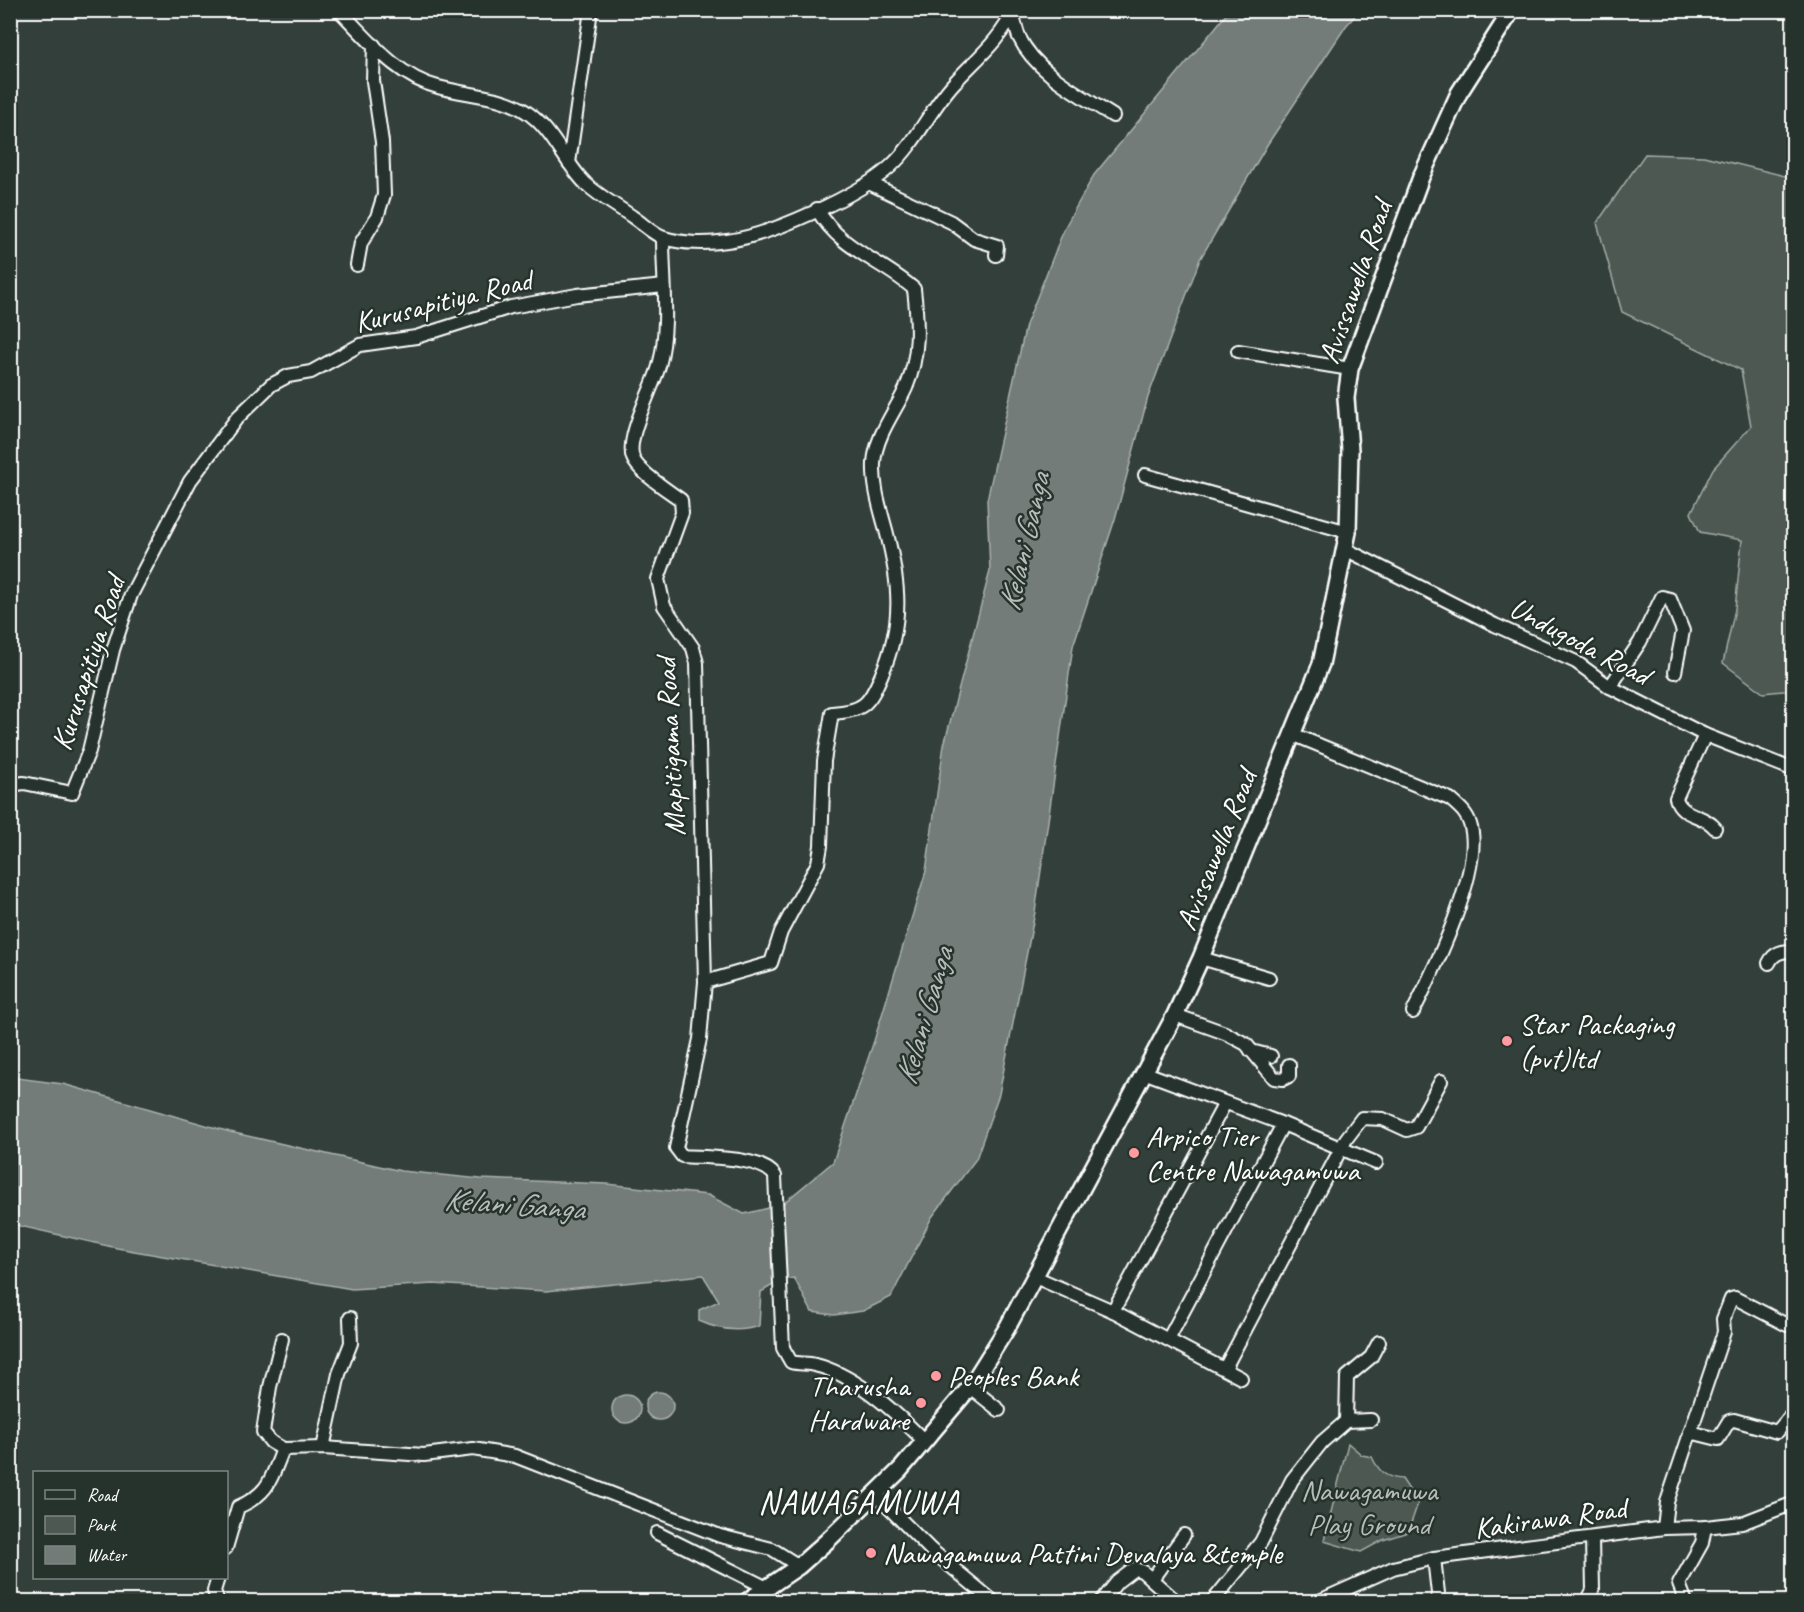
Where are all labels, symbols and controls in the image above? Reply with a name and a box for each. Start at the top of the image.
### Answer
street label: Avissawella Road [1309,192,1402,368]
street label: Kurusapitiya Road [351,260,540,341]
water label: Kelani Ganga [988,466,1060,615]
street label: Kurusapitiya Road [42,567,135,755]
street label: Undugoda Road [1503,588,1660,696]
street label: Mapitigama Road [646,653,694,837]
street label: Avissawella Road [1167,760,1267,936]
water label: Kelani Ganga [885,940,964,1089]
place label: Star Packaging (pvt)ltd [1519,1005,1676,1077]
marker: Star Packaging (pvt)ltd [1500,1034,1514,1048]
place label: Arpico Tier Centre Nawagamuwa [1146,1117,1361,1189]
marker: Arpico Tier Centre Nawagamuwa [1127,1146,1141,1160]
water label: Kelani Ganga [443,1179,588,1230]
place label: Peoples Bank [948,1357,1081,1395]
place label: Tharusha Hardware [808,1367,912,1439]
marker: Peoples Bank [929,1369,943,1383]
marker: Tharusha Hardware [914,1396,928,1410]
legend [33,1471,228,1579]
park label: Nawagamuwa Play Ground [1301,1471,1439,1543]
district label: NAWAGAMUWA [758,1481,960,1523]
text: Road [87,1484,120,1506]
street label: Kakirawa Road [1472,1488,1633,1547]
text: Park [87,1514,117,1536]
place label: Nawagamuwa Pattini Devalaya &temple [883,1534,1284,1572]
text: Water [87,1544,128,1566]
marker: Nawagamuwa Pattini Devalaya &temple [864,1546,878,1560]

